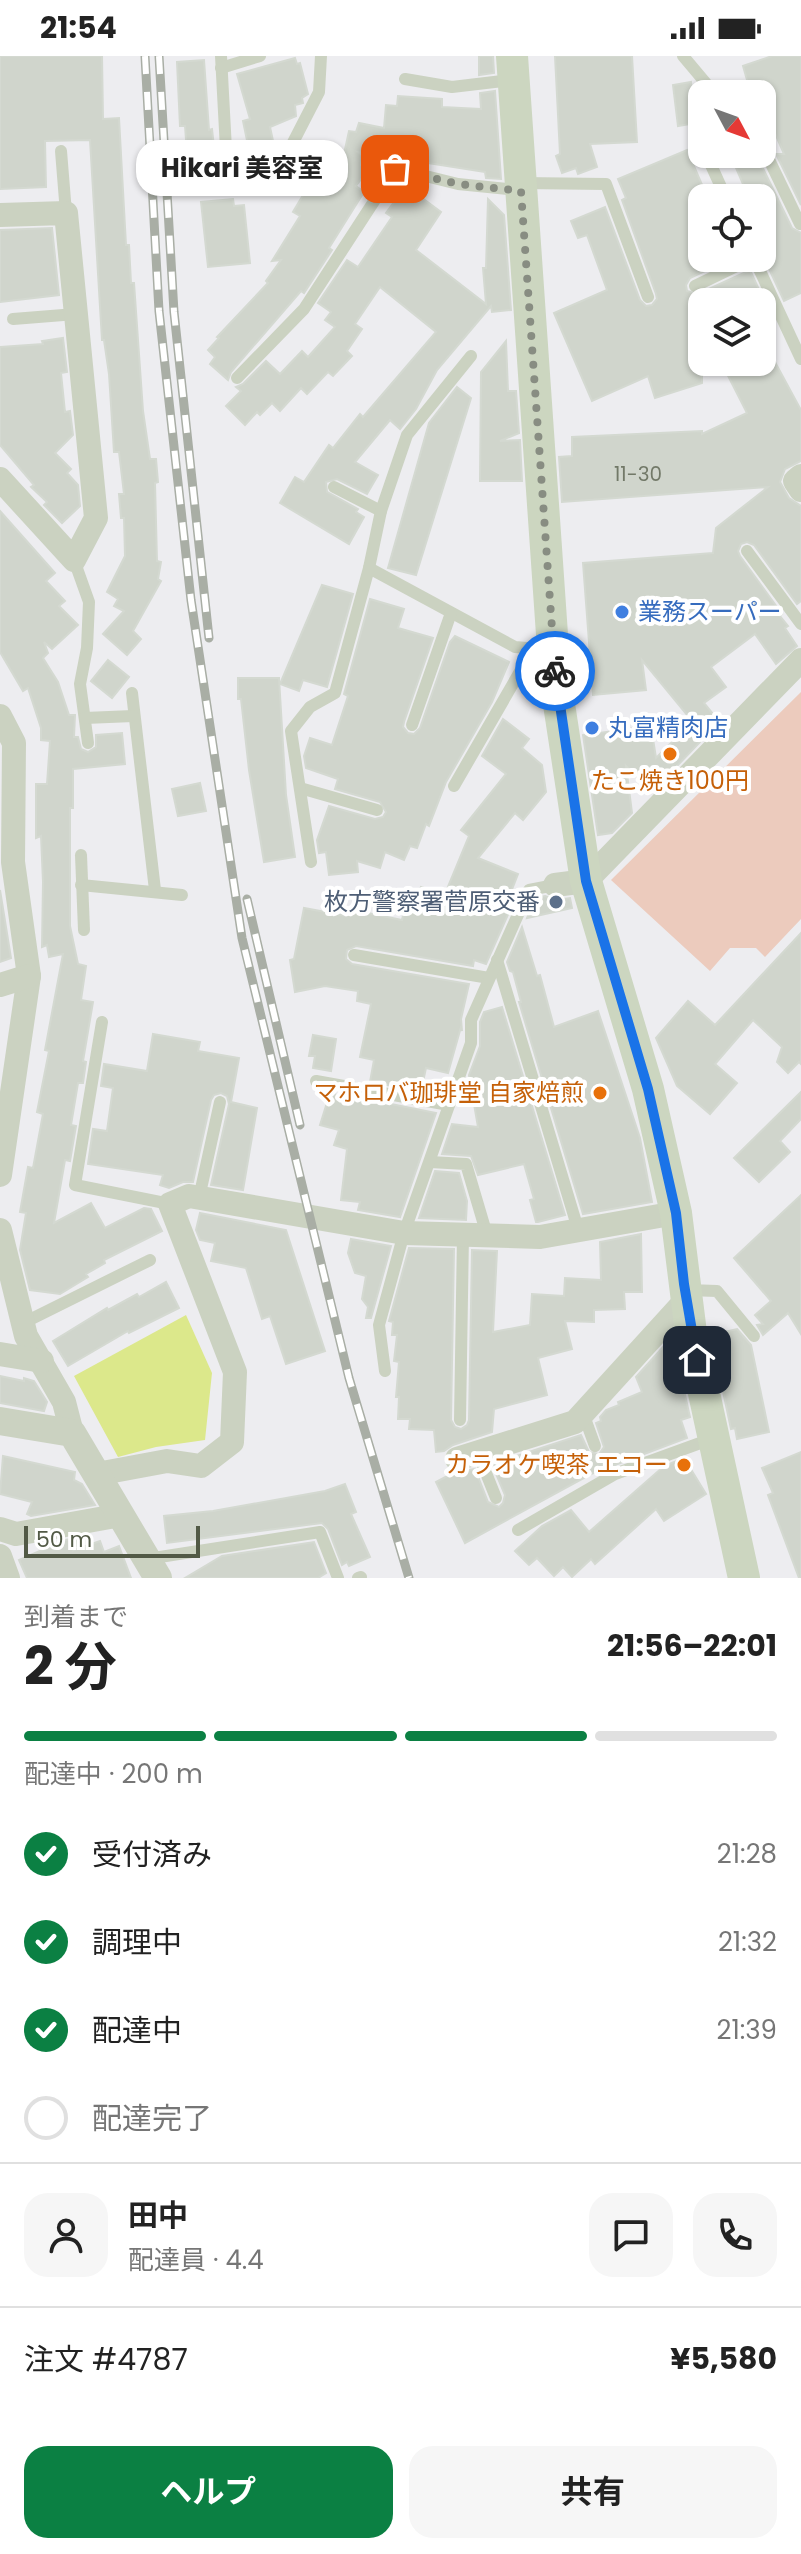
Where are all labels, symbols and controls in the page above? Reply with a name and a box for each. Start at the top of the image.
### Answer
text: 21:54 [40,6,117,49]
north arrow [688,80,776,168]
map controls [688,80,776,376]
pin [361,135,429,203]
callout: Hikari 美容室 [135,141,347,197]
icon: bag [373,147,417,191]
text: Hikari 美容室 [161,150,323,186]
button: locate [688,184,776,272]
button: layers [688,288,776,376]
house number: 11-30 [614,460,662,488]
place label: 業務スーパー [638,595,782,628]
marker: 業務スーパー [613,603,631,621]
courier [515,631,595,711]
icon: bike [533,649,577,693]
place label: 丸富精肉店 [608,711,728,744]
marker: 丸富精肉店 [583,719,601,737]
marker: たこ焼き100円 [661,745,679,763]
place label: たこ焼き100円 [591,764,749,797]
place label: 枚方警察署菅原交番 [324,885,540,918]
marker: 枚方警察署菅原交番 [547,893,565,911]
place label: マホロバ珈琲堂 自家焙煎 [314,1076,584,1109]
marker: マホロバ珈琲堂 自家焙煎 [591,1084,609,1102]
pin [663,1326,731,1394]
icon: home [675,1338,719,1382]
place label: カラオケ喫茶 エコー [446,1448,668,1481]
marker: カラオケ喫茶 エコー [675,1456,693,1474]
scale bar [24,1522,200,1558]
text: 50 m [36,1524,92,1555]
text: 到着まで [24,1599,128,1635]
text: 21:56–22:01 [607,1624,777,1667]
text: 2 分 [24,1630,117,1703]
text: 配達中 · 200 m [24,1756,203,1792]
icon: check [24,1832,68,1876]
text: 受付済み [92,1833,212,1876]
text: 21:28 [717,1836,777,1872]
icon: check [24,1920,68,1964]
text: 調理中 [92,1921,182,1964]
text: 21:32 [718,1924,777,1960]
icon: check [24,2008,68,2052]
text: 配達中 [92,2009,182,2052]
text: 21:39 [716,2012,777,2048]
text: 配達完了 [92,2097,212,2140]
button: person [24,2193,108,2277]
button: chat [589,2193,673,2277]
button: phone [693,2193,777,2277]
text: 田中 [128,2194,188,2237]
text: 配達員 · 4.4 [128,2242,264,2278]
text: ¥5,580 [670,2337,777,2380]
text: 注文 #4787 [24,2338,188,2381]
button: ヘルプ [24,2446,393,2538]
button: 共有 [409,2446,777,2538]

